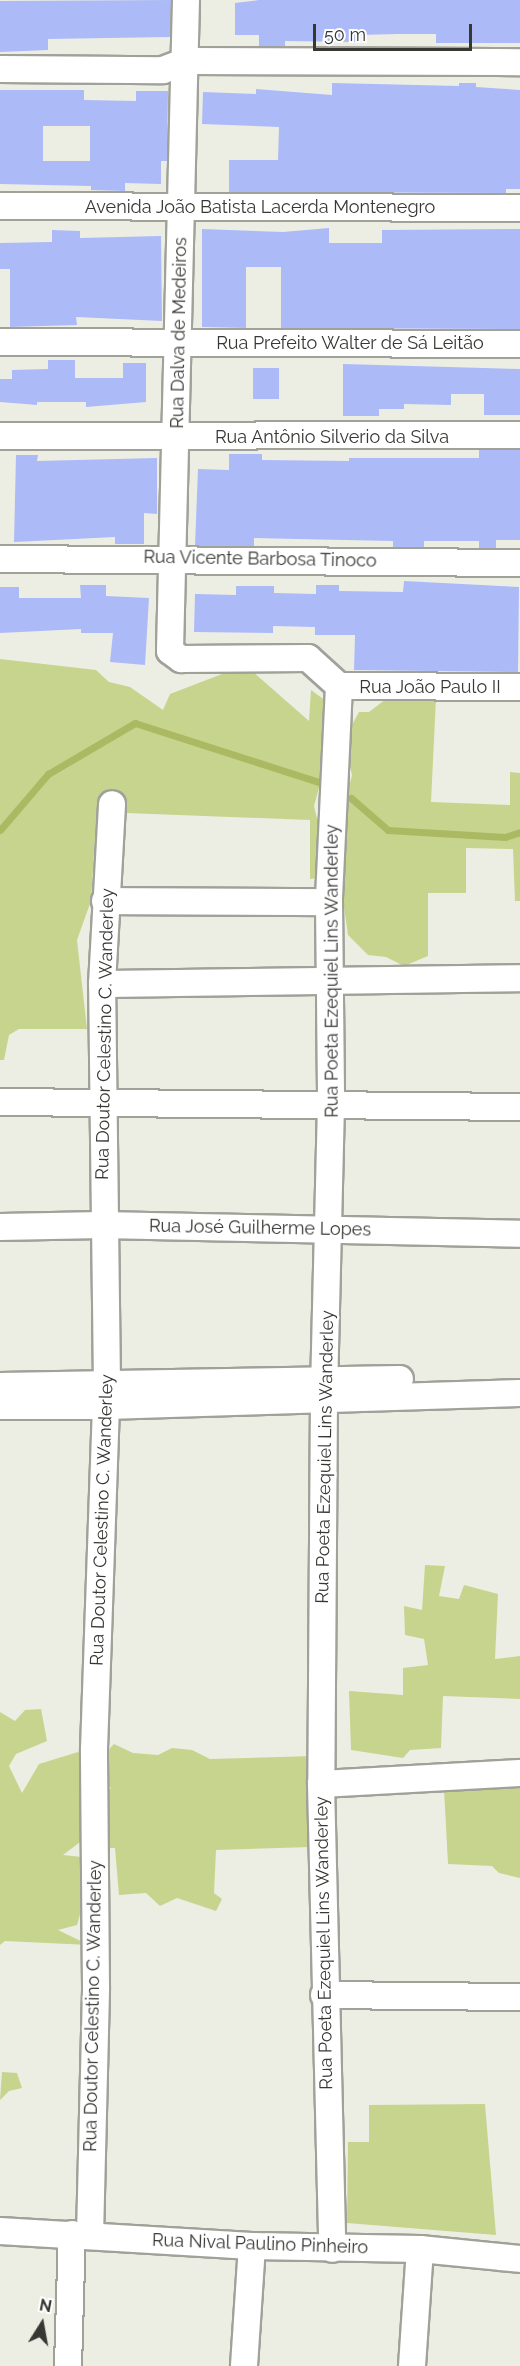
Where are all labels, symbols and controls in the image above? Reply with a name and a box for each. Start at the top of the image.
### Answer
scale bar [316,12,475,50]
text: 50 m [324,24,366,45]
street label: Avenida João Batista Lacerda Montenegro [85,196,435,218]
street label: Rua Dalva de Medeiros [167,237,191,429]
street label: Rua Prefeito Walter de Sá Leitão [216,332,484,354]
street label: Rua Antônio Silverio da Silva [215,426,449,448]
street label: Rua Vicente Barbosa Tinoco [143,546,377,572]
street label: Rua João Paulo II [359,676,501,698]
street label: Rua Poeta Ezequiel Lins Wanderley [321,824,343,1118]
street label: Rua Doutor Celestino C. Wanderley [92,887,118,1181]
street label: Rua José Guilherme Lopes [149,1215,371,1241]
street label: Rua Poeta Ezequiel Lins Wanderley [312,1309,338,1605]
street label: Rua Doutor Celestino C. Wanderley [86,1373,118,1667]
street label: Rua Poeta Ezequiel Lins Wanderley [311,1795,337,2091]
street label: Rua Doutor Celestino C. Wanderley [80,1859,106,2153]
street label: Rua Nival Paulino Pinheiro [151,2229,369,2259]
north arrow [12,2294,72,2354]
text: N [38,2295,53,2316]

